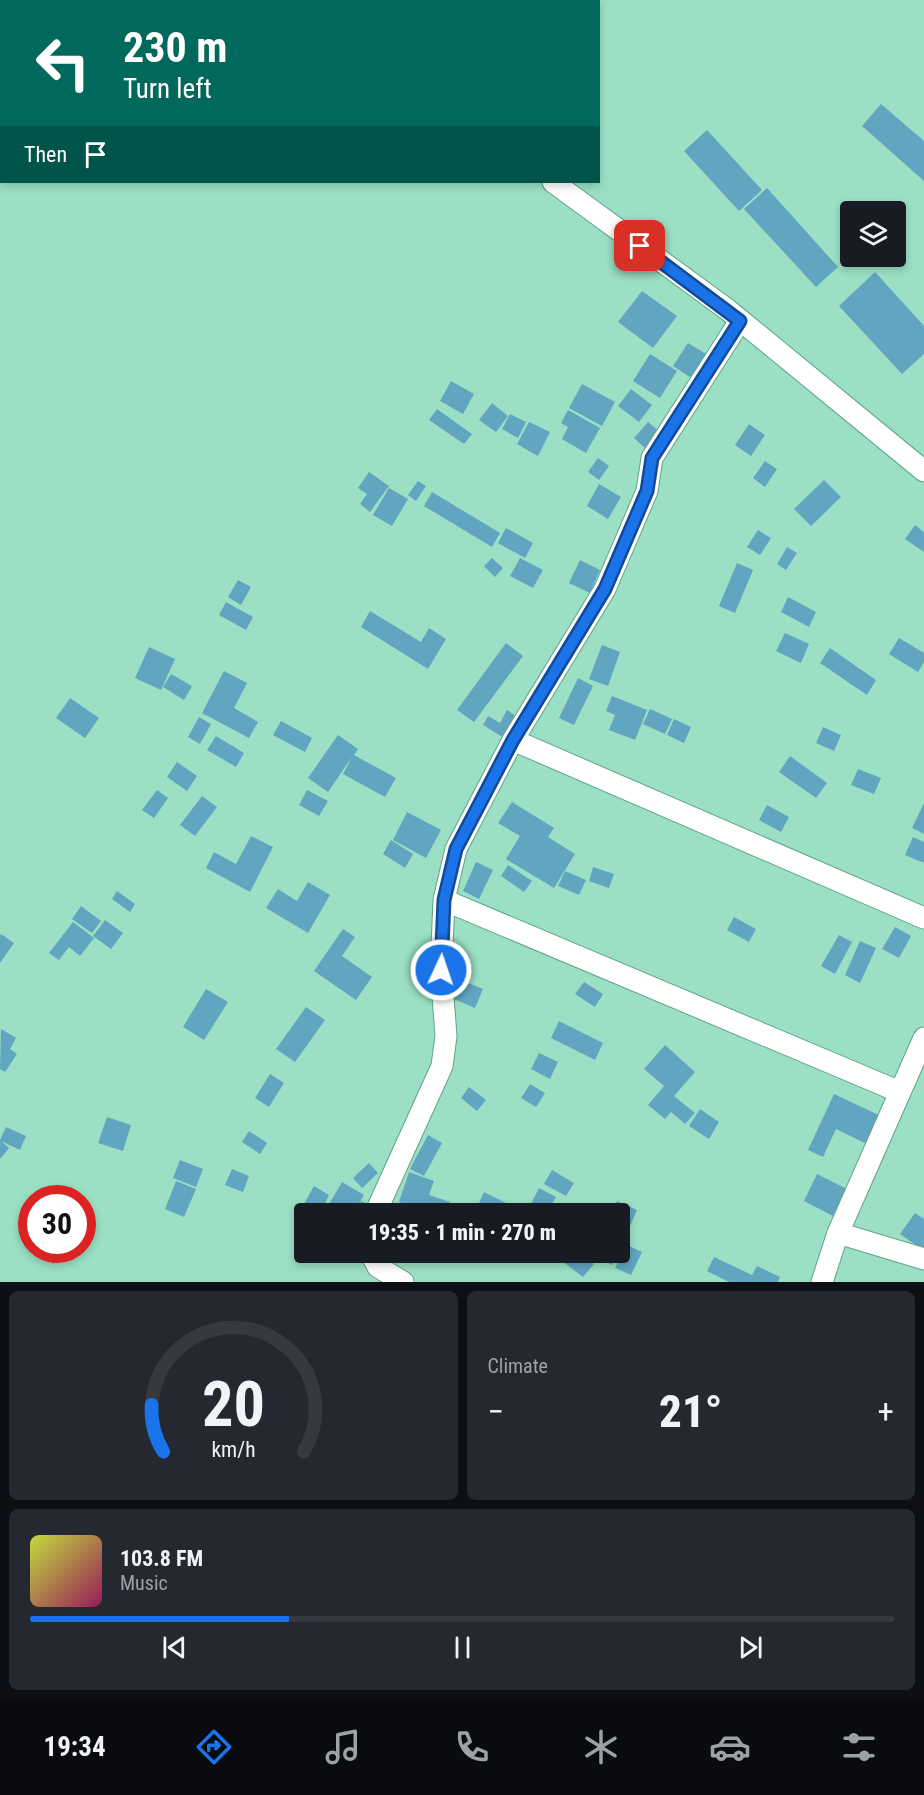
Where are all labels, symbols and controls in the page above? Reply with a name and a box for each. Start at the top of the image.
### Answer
text: 230 m [123,23,228,72]
icon: left [24,24,102,102]
text: Turn left [123,73,212,105]
icon: arrive [79,138,112,171]
text: Then [24,142,67,167]
map controls [840,201,906,267]
button: layers [840,201,906,267]
pin [614,220,665,271]
icon: arrive [623,229,656,262]
position arrow [409,938,473,1002]
speed limit sign: 30 [18,1185,96,1263]
text: 19:35 · 1 min · 270 m [368,1220,556,1245]
text: Climate [488,1354,548,1378]
text: 20 [202,1368,265,1441]
text: 21° [659,1385,723,1438]
text: − [488,1392,504,1431]
text: + [878,1392,894,1431]
text: km/h [211,1438,255,1463]
text: 103.8 FM [120,1546,203,1571]
text: Music [120,1571,168,1595]
icon: previous [158,1631,191,1664]
icon: pause [446,1631,479,1664]
icon: next [734,1631,767,1664]
icon: directions [193,1726,235,1768]
icon: music [322,1726,364,1768]
icon: phone [451,1726,493,1768]
icon: climate [580,1726,622,1768]
icon: car [709,1726,751,1768]
icon: filters [838,1726,880,1768]
text: 19:34 [44,1731,106,1763]

